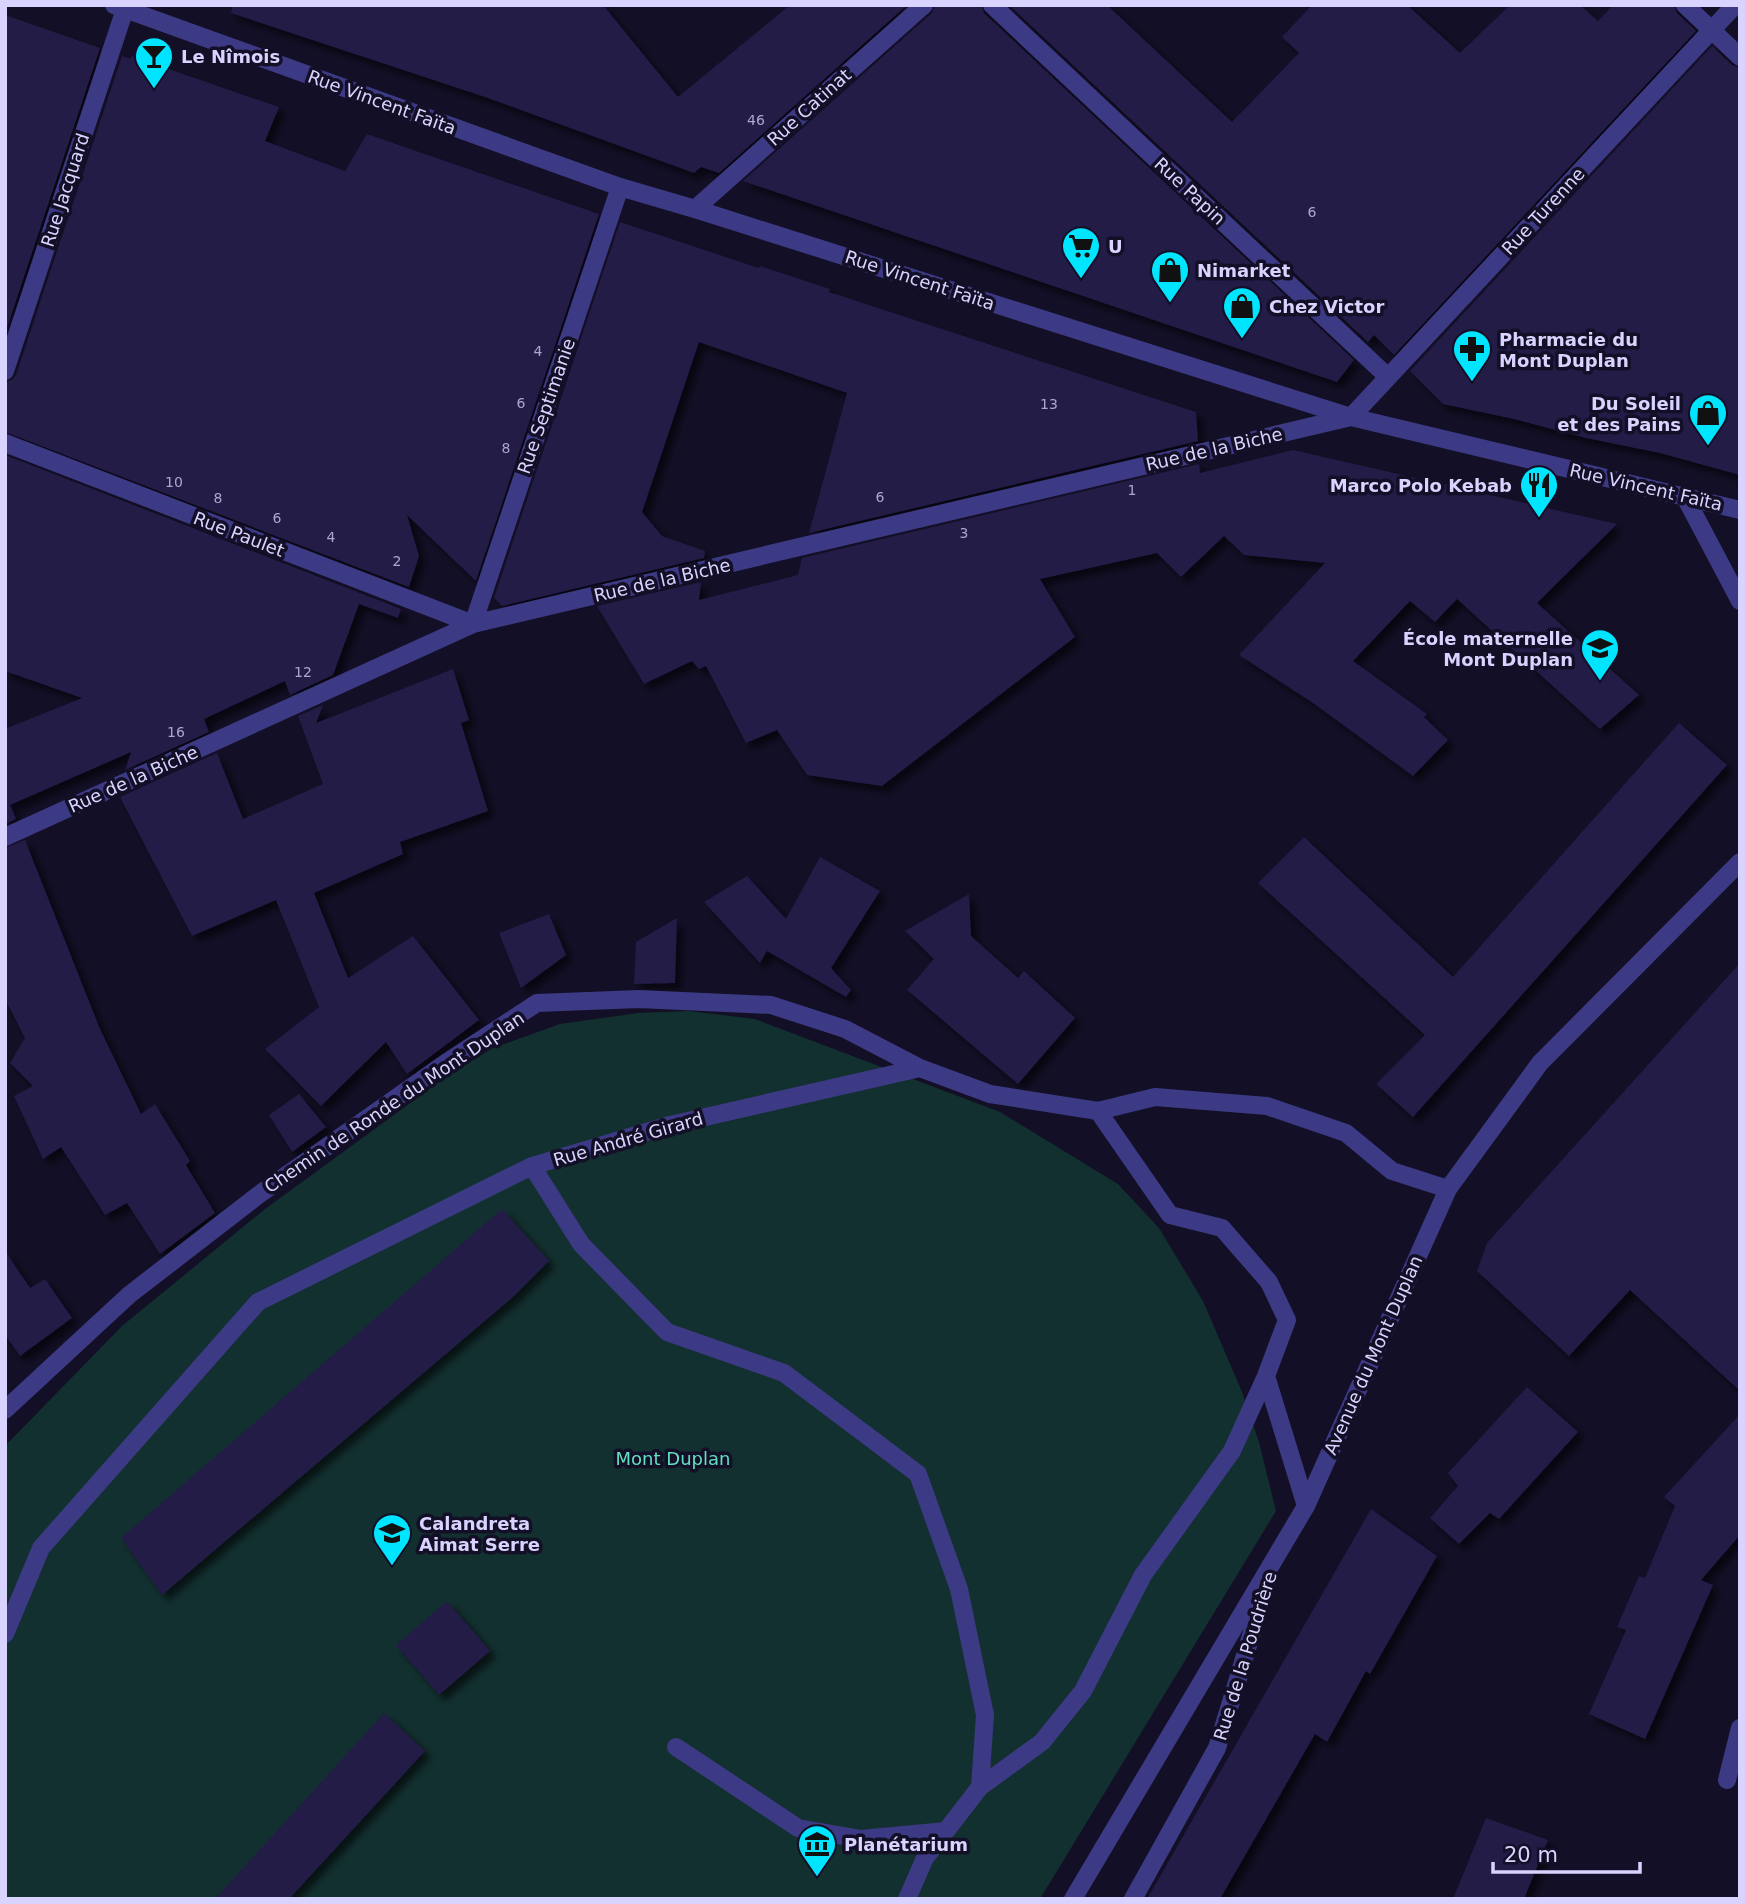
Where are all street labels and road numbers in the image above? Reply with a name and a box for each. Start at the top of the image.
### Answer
street label: Rue Catinat [763,64,855,150]
street label: Rue Vincent Faïta [305,65,459,139]
street label: Rue Jacquard [37,130,93,250]
street label: Rue Papin [1150,153,1230,229]
street label: Rue Turenne [1497,163,1589,259]
street label: Rue Vincent Faïta [842,246,998,314]
street label: Rue Septimanie [513,335,579,477]
street label: Rue de la Biche [1144,423,1284,475]
street label: Rue Vincent Faïta [1568,459,1724,515]
street label: Rue Paulet [191,507,287,561]
street label: Rue de la Biche [592,554,732,606]
street label: Rue de la Biche [65,741,201,817]
street label: Chemin de Ronde du Mont Duplan [260,1007,528,1197]
street label: Rue André Girard [551,1108,705,1170]
street label: Avenue du Mont Duplan [1319,1252,1427,1458]
street label: Rue de la Poudrière [1209,1569,1281,1743]

